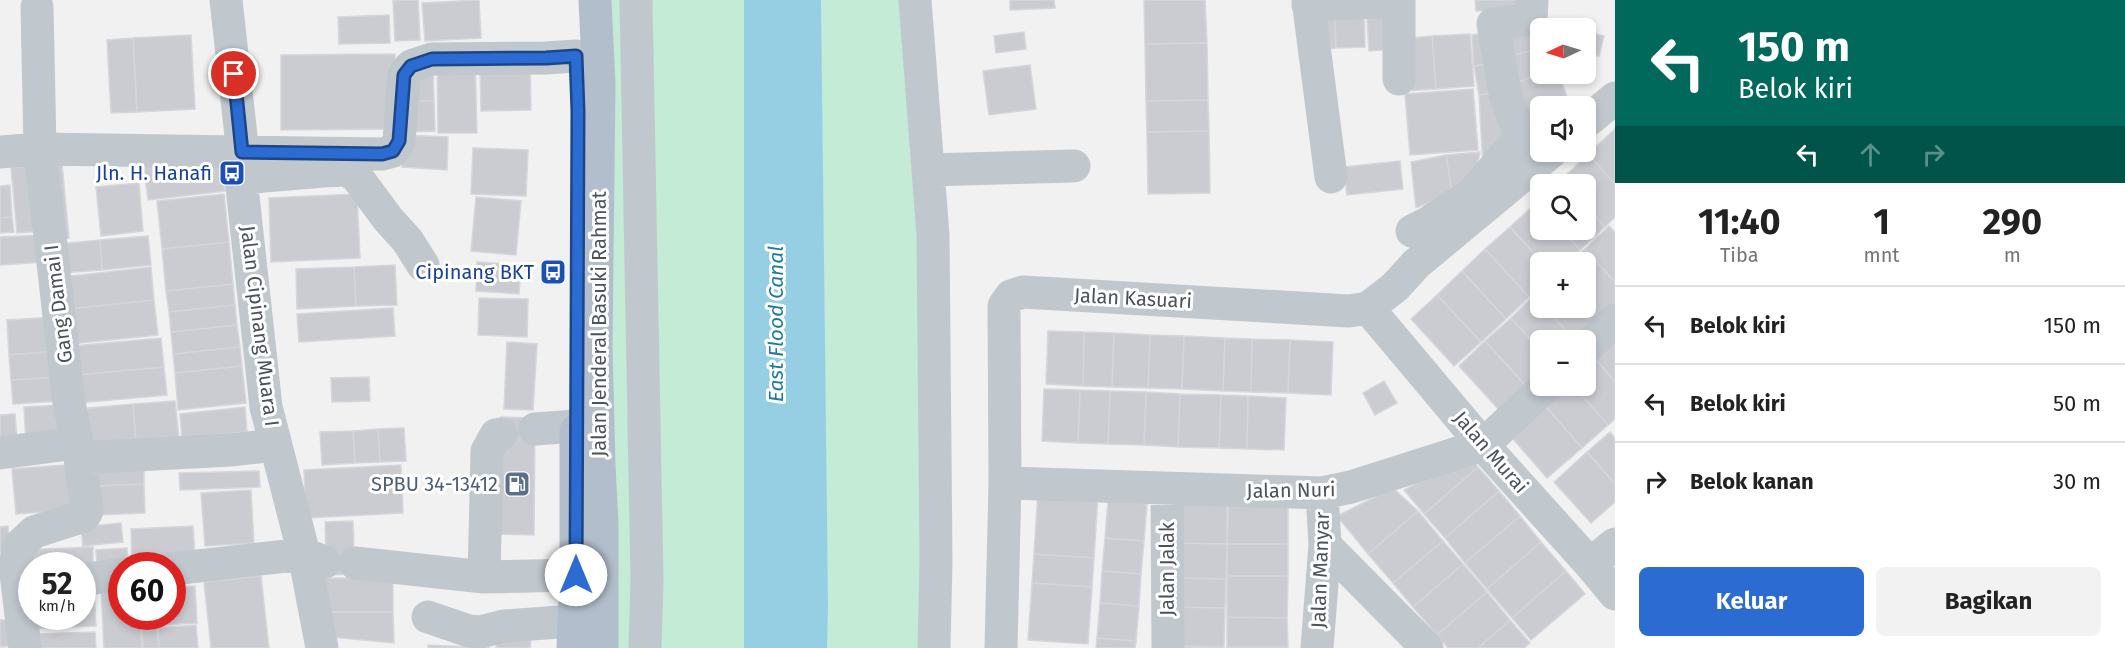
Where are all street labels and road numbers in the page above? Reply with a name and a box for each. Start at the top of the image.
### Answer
street label: Jalan Jenderal Basuki Rahmat [587,190,611,457]
street label: Jalan Cipinang Muara I [236,224,284,428]
street label: Gang Damai I [39,243,77,365]
street label: Jalan Kasuari [1073,283,1193,313]
street label: Jalan Murai [1449,406,1533,498]
street label: Jalan Nuri [1246,477,1336,503]
street label: Jalan Manyar [1306,511,1334,629]
street label: Jalan Jalak [1155,521,1179,616]

